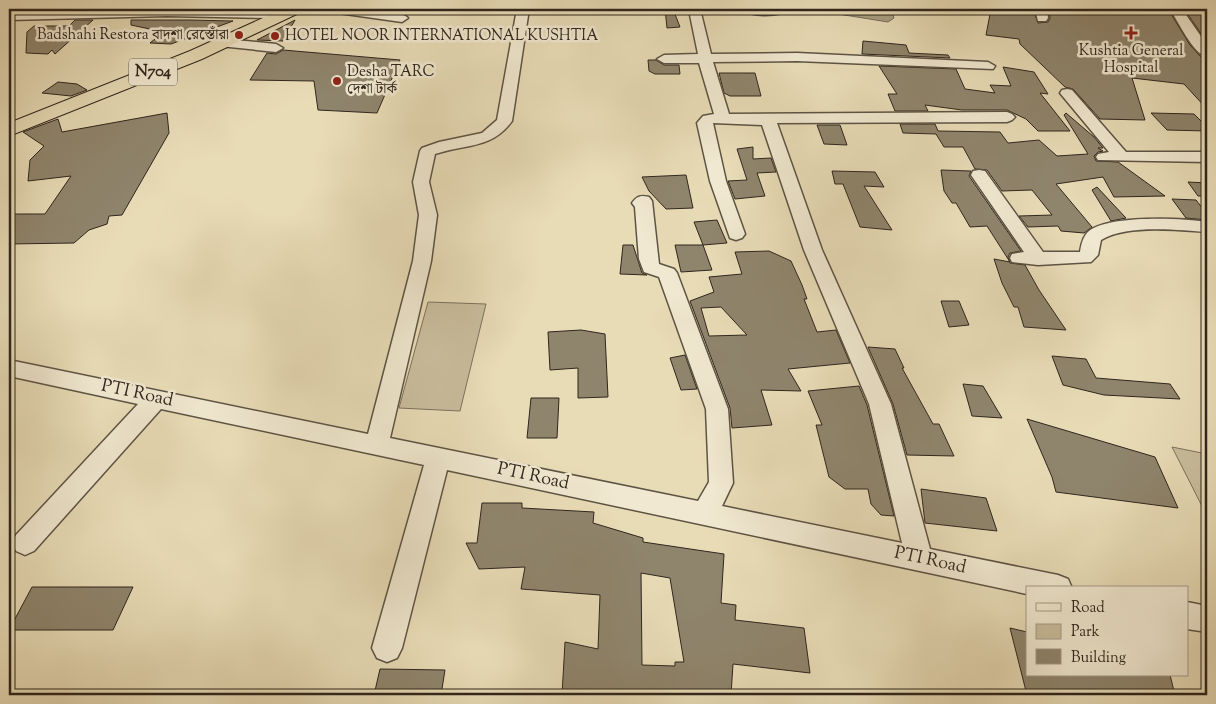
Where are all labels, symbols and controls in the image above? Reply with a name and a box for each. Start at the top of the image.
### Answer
place label: Badshahi Restora বাদশা রেস্তোঁরা [37,25,229,46]
place label: HOTEL NOOR INTERNATIONAL KUSHTIA [285,26,598,47]
marker: Kushtia General Hospital [1124,26,1138,40]
marker: Badshahi Restora বাদশা রেস্তোঁরা [233,29,245,41]
marker: HOTEL NOOR INTERNATIONAL KUSHTIA [269,30,281,42]
place label: Kushtia General Hospital [1079,41,1183,79]
road number: N704 [129,58,177,86]
place label: Desha TARC দেশা টার্ক [347,62,435,100]
marker: Desha TARC দেশা টার্ক [331,75,343,87]
street label: PTI Road [99,374,175,414]
street label: PTI Road [495,457,571,497]
street label: PTI Road [892,541,968,581]
legend [1026,586,1188,676]
text: Road [1071,598,1105,619]
text: Park [1071,622,1100,643]
text: Building [1071,648,1126,669]

